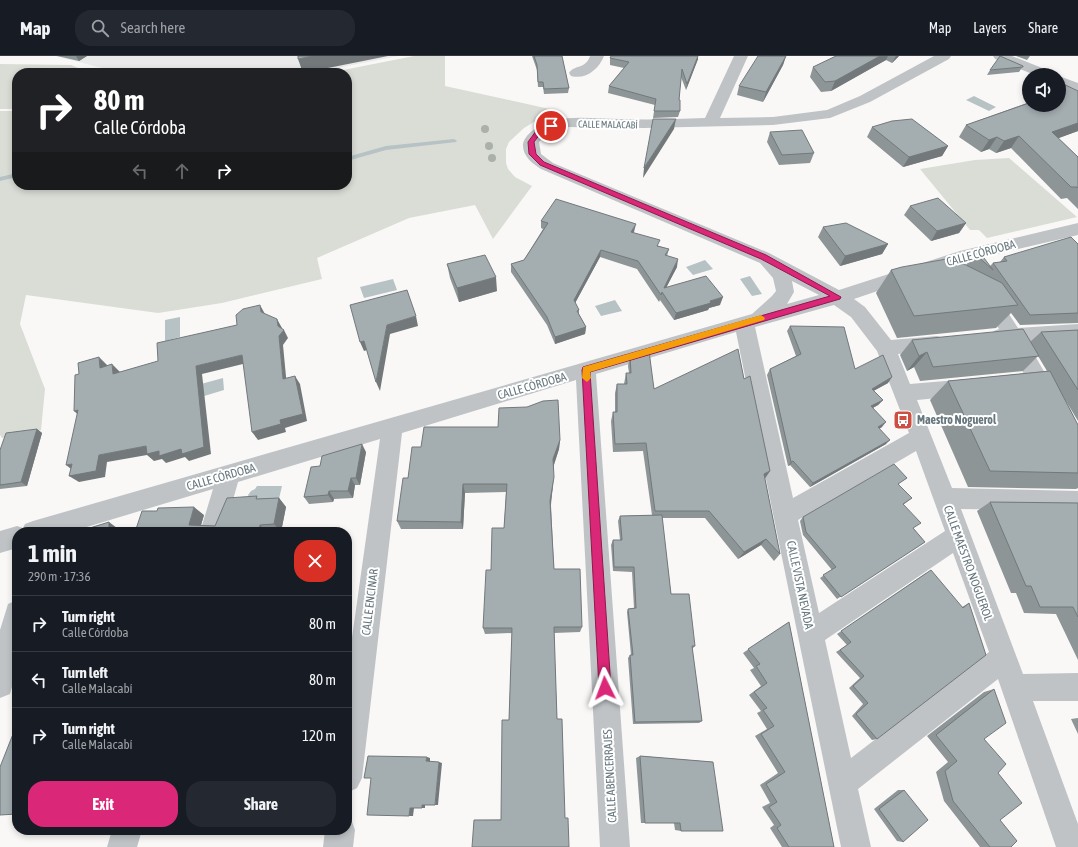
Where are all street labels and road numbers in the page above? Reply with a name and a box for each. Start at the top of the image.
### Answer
street label: CALLE MALACABÍ [578,118,638,131]
street label: CALLE CÓRDOBA [945,237,1017,269]
street label: CALLE CÓRDOBA [496,369,568,402]
street label: CALLE CÓRDOBA [185,460,257,493]
street label: CALLE MAESTRO NOGUEROL [941,504,995,623]
street label: CALLE VISTA NEVADA [784,540,816,631]
street label: CALLE ENCINAR [359,568,381,636]
street label: CALLE ABENCERRAJES [601,729,619,823]

